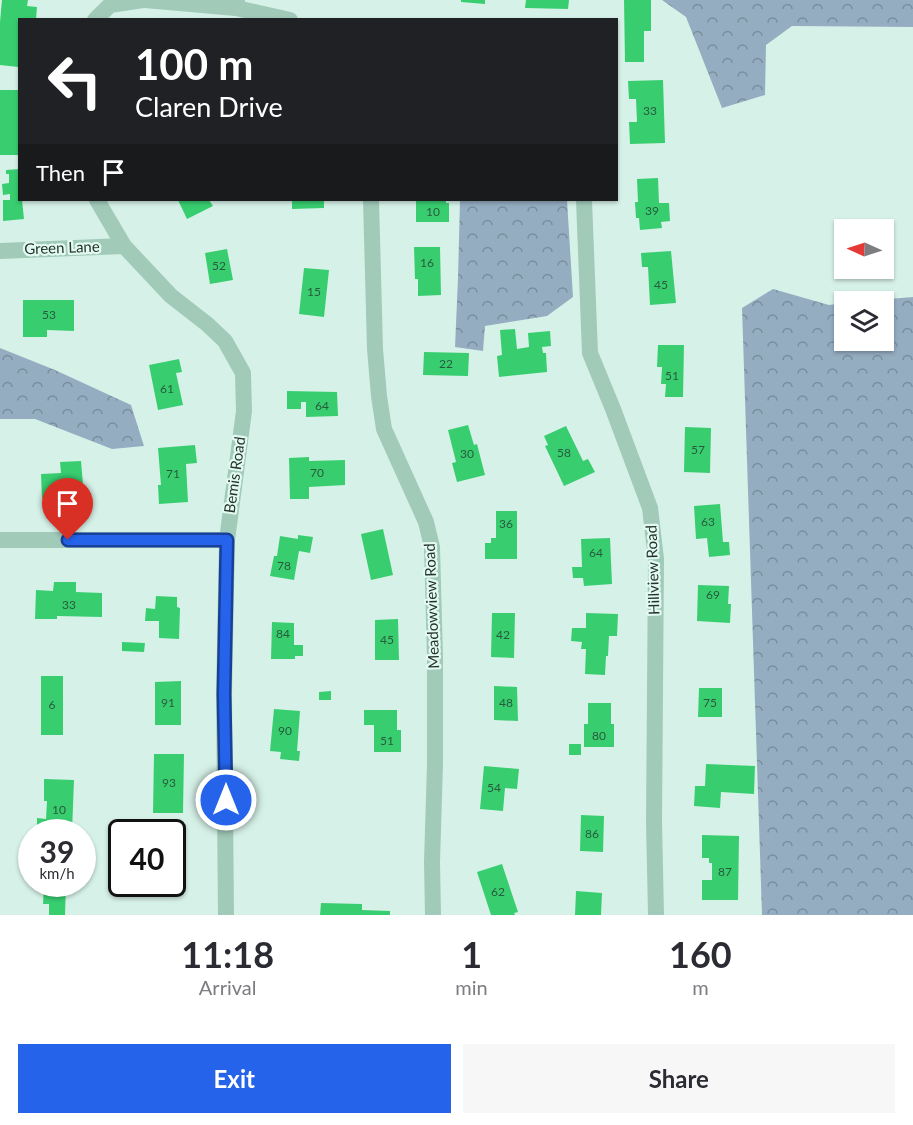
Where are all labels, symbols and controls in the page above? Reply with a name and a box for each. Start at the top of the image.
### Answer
text: 100 m [135,39,253,89]
icon: left [36,42,114,120]
text: Claren Drive [135,90,283,123]
house number: 33 [643,103,657,118]
icon: arrive [97,156,130,189]
text: Then [36,159,85,186]
house number: 39 [645,203,659,218]
house number: 10 [426,204,440,219]
north arrow [834,219,894,279]
map controls [834,219,894,351]
street label: Green Lane [24,237,100,257]
house number: 16 [420,255,434,270]
house number: 52 [212,258,226,273]
house number: 45 [654,277,668,292]
house number: 15 [307,284,321,299]
button: layers [834,291,894,351]
house number: 53 [42,307,56,322]
house number: 22 [439,356,453,371]
house number: 51 [665,368,679,383]
house number: 61 [160,381,174,396]
house number: 64 [315,398,329,413]
street label: Bemis Road [220,435,248,514]
house number: 57 [691,442,705,457]
house number: 58 [557,445,571,460]
house number: 30 [460,446,474,461]
house number: 70 [310,465,324,480]
house number: 71 [166,466,180,481]
pin [42,478,93,540]
icon: arrive [51,487,84,520]
house number: 63 [701,514,715,529]
house number: 36 [499,516,513,531]
street label: Hillview Road [641,525,663,615]
street label: Meadowview Road [420,543,442,669]
house number: 64 [589,545,603,560]
house number: 78 [277,558,291,573]
house number: 69 [706,587,720,602]
house number: 33 [62,597,76,612]
house number: 84 [276,626,290,641]
house number: 42 [496,627,510,642]
house number: 45 [380,632,394,647]
house number: 91 [161,695,175,710]
house number: 48 [499,695,513,710]
house number: 75 [703,695,717,710]
house number: 6 [49,697,56,712]
house number: 90 [278,723,292,738]
house number: 80 [592,728,606,743]
house number: 51 [380,733,394,748]
position arrow [194,768,258,832]
house number: 93 [162,775,176,790]
house number: 54 [487,780,501,795]
house number: 10 [52,802,66,817]
speed limit sign: 40 [108,819,186,897]
house number: 86 [585,826,599,841]
text: 39 [40,833,74,869]
text: km/h [39,864,75,882]
house number: 87 [718,864,732,879]
house number: 62 [491,884,505,899]
text: 11:18 [181,932,274,976]
text: 1 [461,932,482,976]
text: 160 [669,932,732,976]
text: Arrival [199,975,256,999]
text: min [455,975,488,999]
text: m [692,975,709,999]
button: Exit [18,1044,451,1113]
button: Share [463,1044,895,1113]

